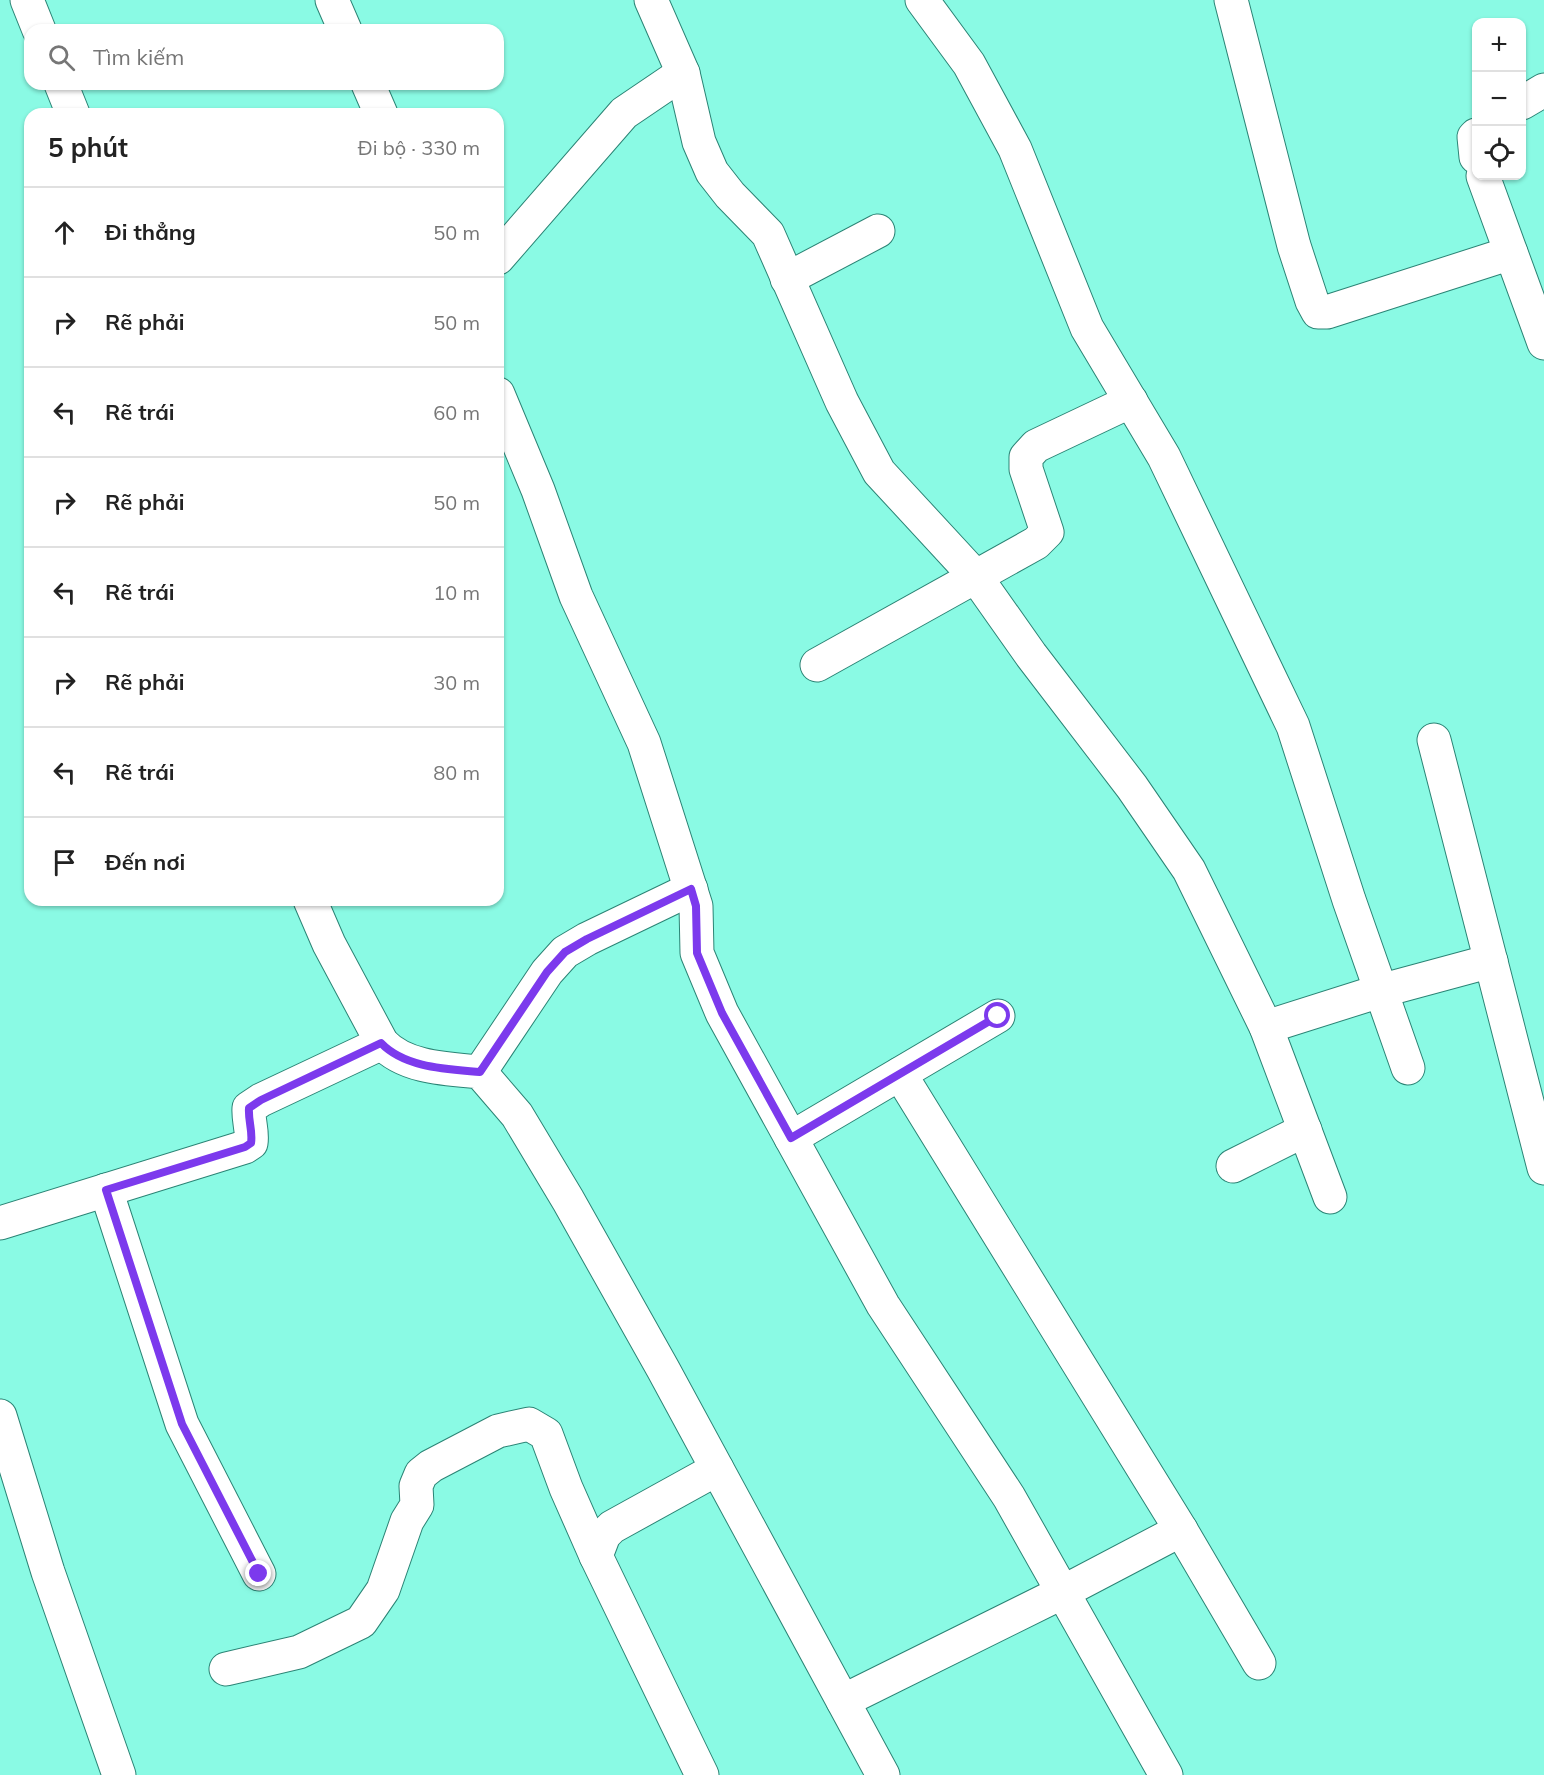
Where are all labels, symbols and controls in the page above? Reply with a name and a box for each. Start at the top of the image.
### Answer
map controls [1472,18,1526,180]
button: + [1472,18,1526,72]
search box [24,24,504,90]
icon: search [45,41,78,74]
text: Tìm kiếm [93,43,184,71]
button: − [1472,72,1526,126]
button: locate [1472,126,1526,180]
text: 5 phút [48,131,128,164]
text: Đi bộ · 330 m [358,135,480,160]
icon: ahead [48,216,81,249]
text: Đi thẳng [105,218,196,246]
text: 50 m [433,220,480,245]
icon: right [48,306,81,339]
text: Rẽ phải [105,308,185,336]
text: 50 m [433,310,480,335]
icon: left [48,396,81,429]
text: Rẽ trái [105,398,175,426]
text: 60 m [433,400,480,425]
icon: right [48,486,81,519]
text: Rẽ phải [105,488,185,516]
text: 50 m [433,490,480,515]
icon: left [48,576,81,609]
text: Rẽ trái [105,578,175,606]
text: 10 m [433,580,480,605]
icon: right [48,666,81,699]
text: Rẽ phải [105,668,185,696]
text: 30 m [433,670,480,695]
icon: left [48,756,81,789]
text: Rẽ trái [105,758,175,786]
text: 80 m [433,760,480,785]
icon: arrive [48,846,81,879]
text: Đến nơi [105,848,185,876]
route start [984,1002,1010,1028]
route end [245,1560,271,1586]

